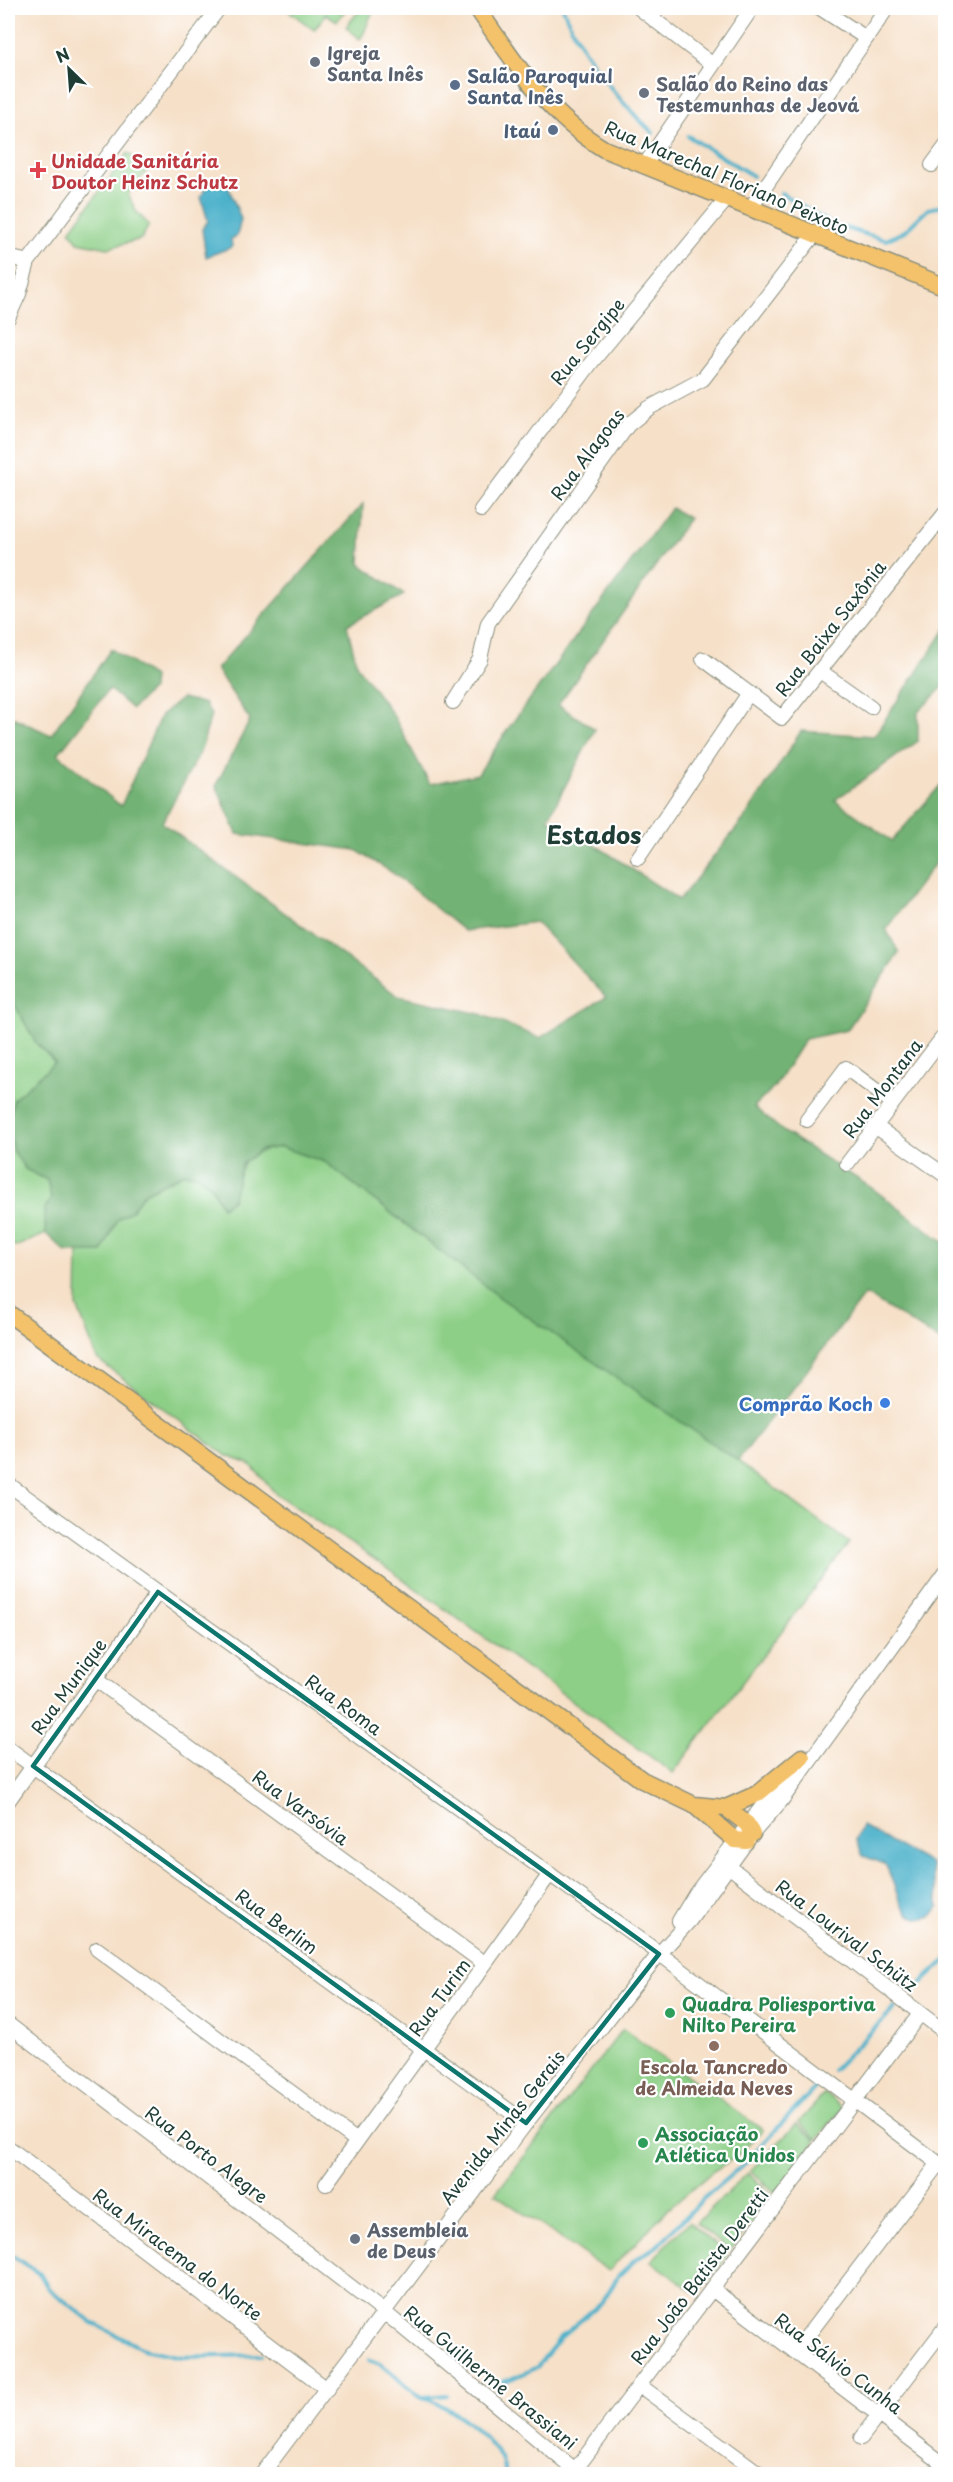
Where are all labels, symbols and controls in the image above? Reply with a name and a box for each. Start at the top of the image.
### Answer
north arrow [39,39,99,99]
place label: Igreja Santa Inês [327,39,424,87]
text: N [51,41,73,68]
marker: Igreja Santa Inês [308,55,322,69]
place label: Salão Paroquial Santa Inês [467,62,613,110]
place label: Salão do Reino das Testemunhas de Jeová [656,70,860,118]
marker: Salão Paroquial Santa Inês [448,78,462,92]
marker: Salão do Reino das Testemunhas de Jeová [637,86,651,100]
street label: Rua Marechal Floriano Peixoto [601,113,853,241]
place label: Itaú [504,117,541,144]
marker: Itaú [546,123,560,137]
place label: Unidade Sanitária Doutor Heinz Schutz [51,147,238,195]
marker: Unidade Sanitária Doutor Heinz Schutz [29,161,47,179]
street label: Rua Sergipe [543,292,631,390]
street label: Rua Alagoas [544,402,630,506]
street label: Rua Baixa Saxônia [768,554,892,702]
district label: Estados [547,816,641,852]
street label: Rua Montana [836,1032,929,1143]
place label: Comprão Koch [739,1390,873,1417]
marker: Comprão Koch [878,1396,892,1410]
street label: Rua Munique [24,1632,112,1740]
street label: Rua Roma [300,1667,389,1742]
street label: Rua Varsóvia [247,1763,355,1852]
street label: Rua Lourival Schütz [770,1873,924,1998]
street label: Rua Berlim [230,1882,324,1960]
street label: Rua Turim [401,1952,477,2042]
place label: Quadra Poliesportiva Nilto Pereira [682,1990,876,2038]
marker: Quadra Poliesportiva Nilto Pereira [663,2006,677,2020]
marker: Escola Tancredo de Almeida Neves [707,2039,721,2053]
street label: Avenida Minas Gerais [433,2044,571,2210]
place label: Escola Tancredo de Almeida Neves [635,2053,793,2101]
street label: Rua Porto Alegre [140,2099,274,2209]
place label: Associação Atlética Unidos [655,2120,795,2168]
marker: Associação Atlética Unidos [636,2136,650,2150]
street label: Rua Miracema do Norte [88,2181,268,2327]
street label: Rua João Batista Deretti [624,2182,774,2370]
place label: Assembleia de Deus [366,2216,469,2264]
marker: Assembleia de Deus [348,2232,362,2246]
street label: Rua Guilherme Brassiani [399,2298,583,2456]
street label: Rua Sálvio Cunha [769,2306,909,2421]

